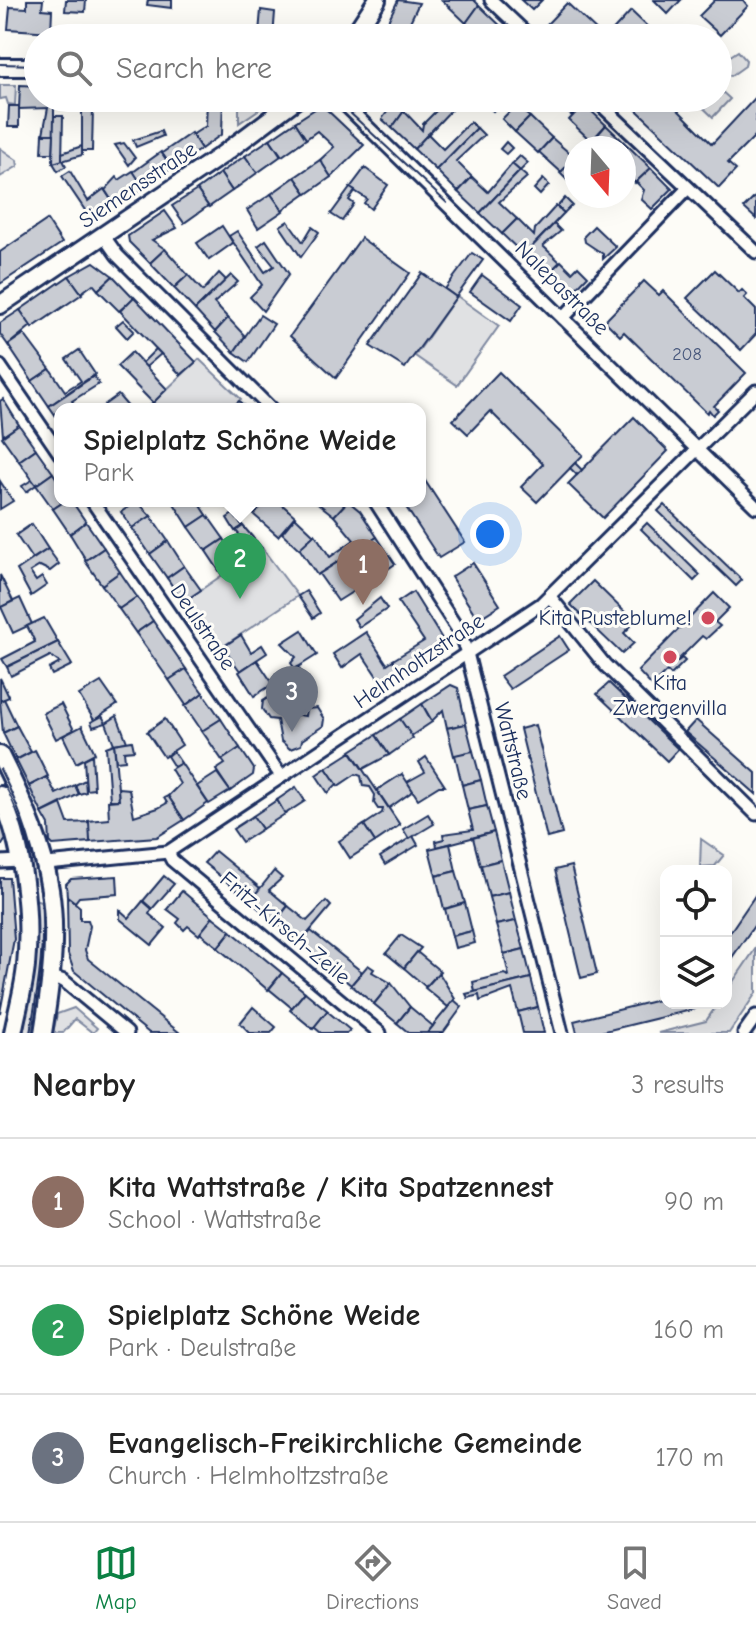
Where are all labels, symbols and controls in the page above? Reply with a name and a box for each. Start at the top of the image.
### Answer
search box [24,24,732,112]
icon: search [52,46,96,90]
text: Search here [116,51,272,86]
street label: Siemensstraße [74,136,202,234]
north arrow [564,136,636,208]
street label: Nalepastraße [510,236,614,340]
house number: 208 [672,344,702,365]
popup [54,403,426,507]
text: Spielplatz Schöne Weide [84,423,396,458]
text: Park [84,458,134,488]
your location [470,514,510,554]
pin: 2 [214,533,266,599]
pin: 1 [337,539,389,605]
street label: Deulstraße [165,579,241,675]
place label: Kita Pusteblume! [539,605,692,631]
street label: Helmholtzstraße [349,608,489,714]
marker: Kita Pusteblume! [699,609,717,627]
marker: Kita Zwergenvilla [661,648,679,666]
pin: 3 [266,666,318,732]
place label: Kita Zwergenvilla [613,670,727,721]
street label: Wattstraße [488,700,538,802]
map controls [660,865,732,1009]
button: locate [660,865,732,937]
street label: Fritz-Kirsch-Zeile [215,866,355,990]
button: layers [660,937,732,1009]
text: Nearby [32,1065,135,1105]
text: 3 results [631,1070,724,1100]
text: Kita Wattstraße / Kita Spatzennest [108,1170,553,1205]
text: 1 [53,1187,63,1217]
text: 90 m [664,1187,724,1217]
text: School · Wattstraße [108,1205,321,1235]
text: Spielplatz Schöne Weide [108,1298,420,1333]
text: 2 [52,1315,64,1345]
text: 160 m [654,1315,724,1345]
text: Park · Deulstraße [108,1333,296,1363]
text: Evangelisch-Freikirchliche Gemeinde [108,1426,582,1461]
text: 3 [52,1443,64,1473]
text: 170 m [655,1443,724,1473]
text: Church · Helmholtzstraße [108,1461,388,1491]
tab: Map [94,1541,138,1615]
tab: Directions [326,1541,419,1615]
tab: Saved [607,1541,662,1615]

